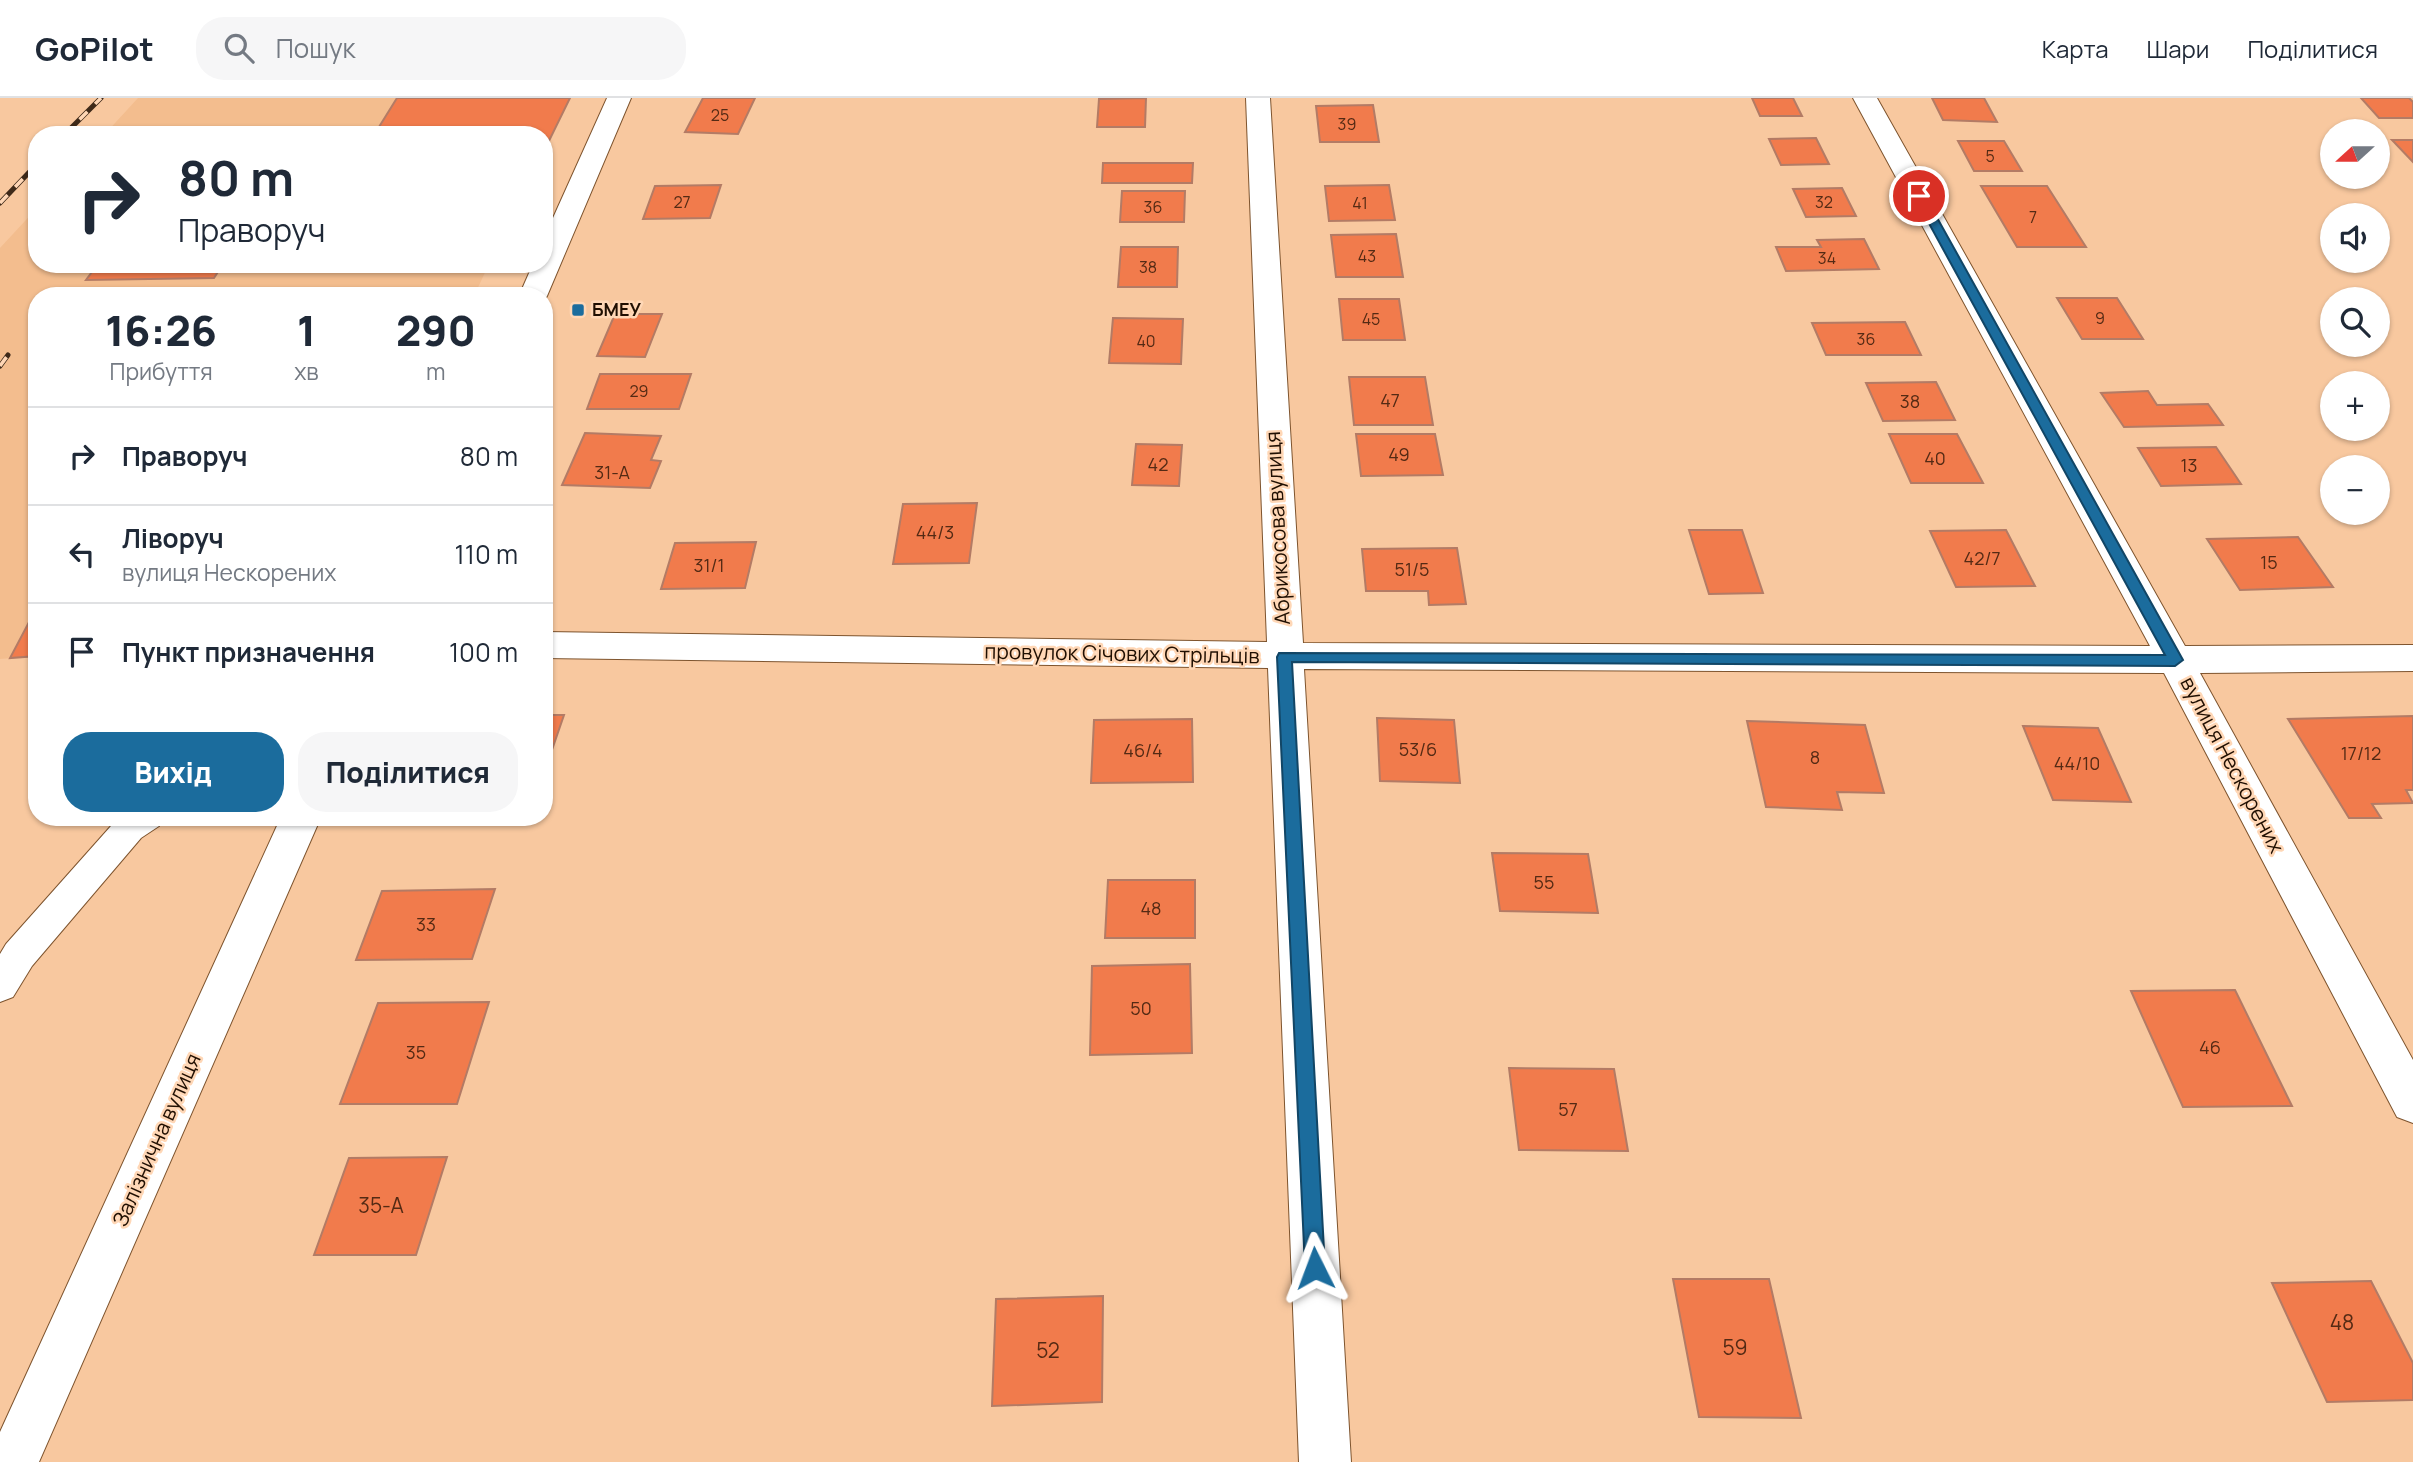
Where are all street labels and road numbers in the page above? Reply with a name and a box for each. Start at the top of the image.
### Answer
street label: Абрикосова вулиця [1258,430,1296,626]
street label: провулок Січових Стрільців [984,637,1260,669]
street label: вулиця Нескорених [2175,672,2291,858]
street label: Залізнична вулиця [105,1049,207,1230]

